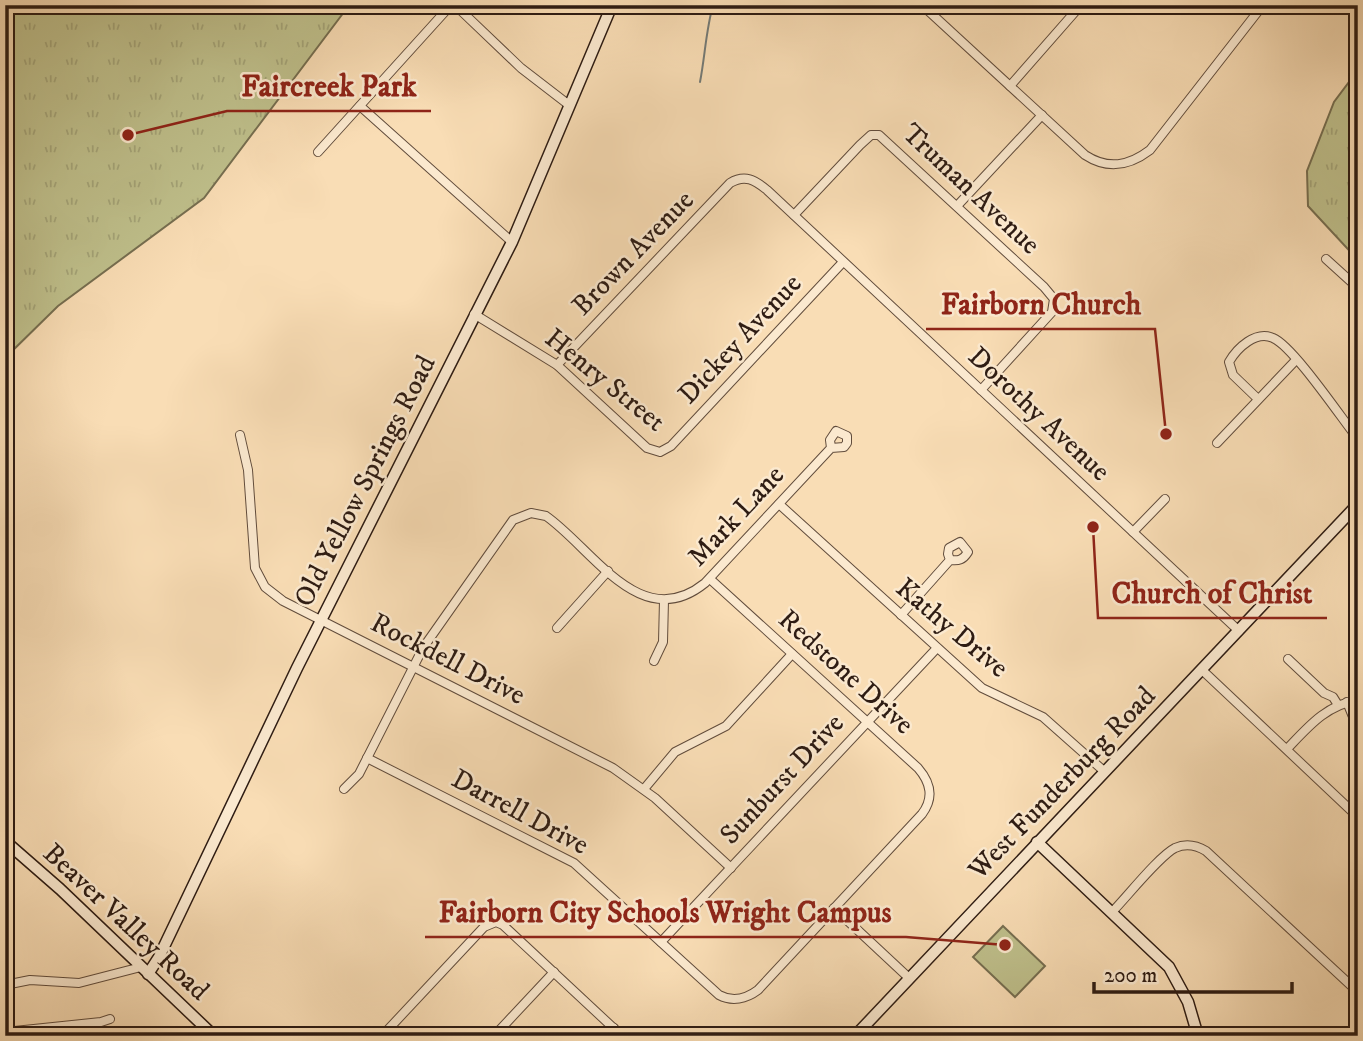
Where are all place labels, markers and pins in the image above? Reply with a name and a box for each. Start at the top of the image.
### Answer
callout: Faircreek Park [227,60,431,111]
callout: Fairborn Church [926,278,1155,329]
callout: Church of Christ [1098,567,1327,618]
callout: Fairborn City Schools Wright Campus [425,886,906,937]

